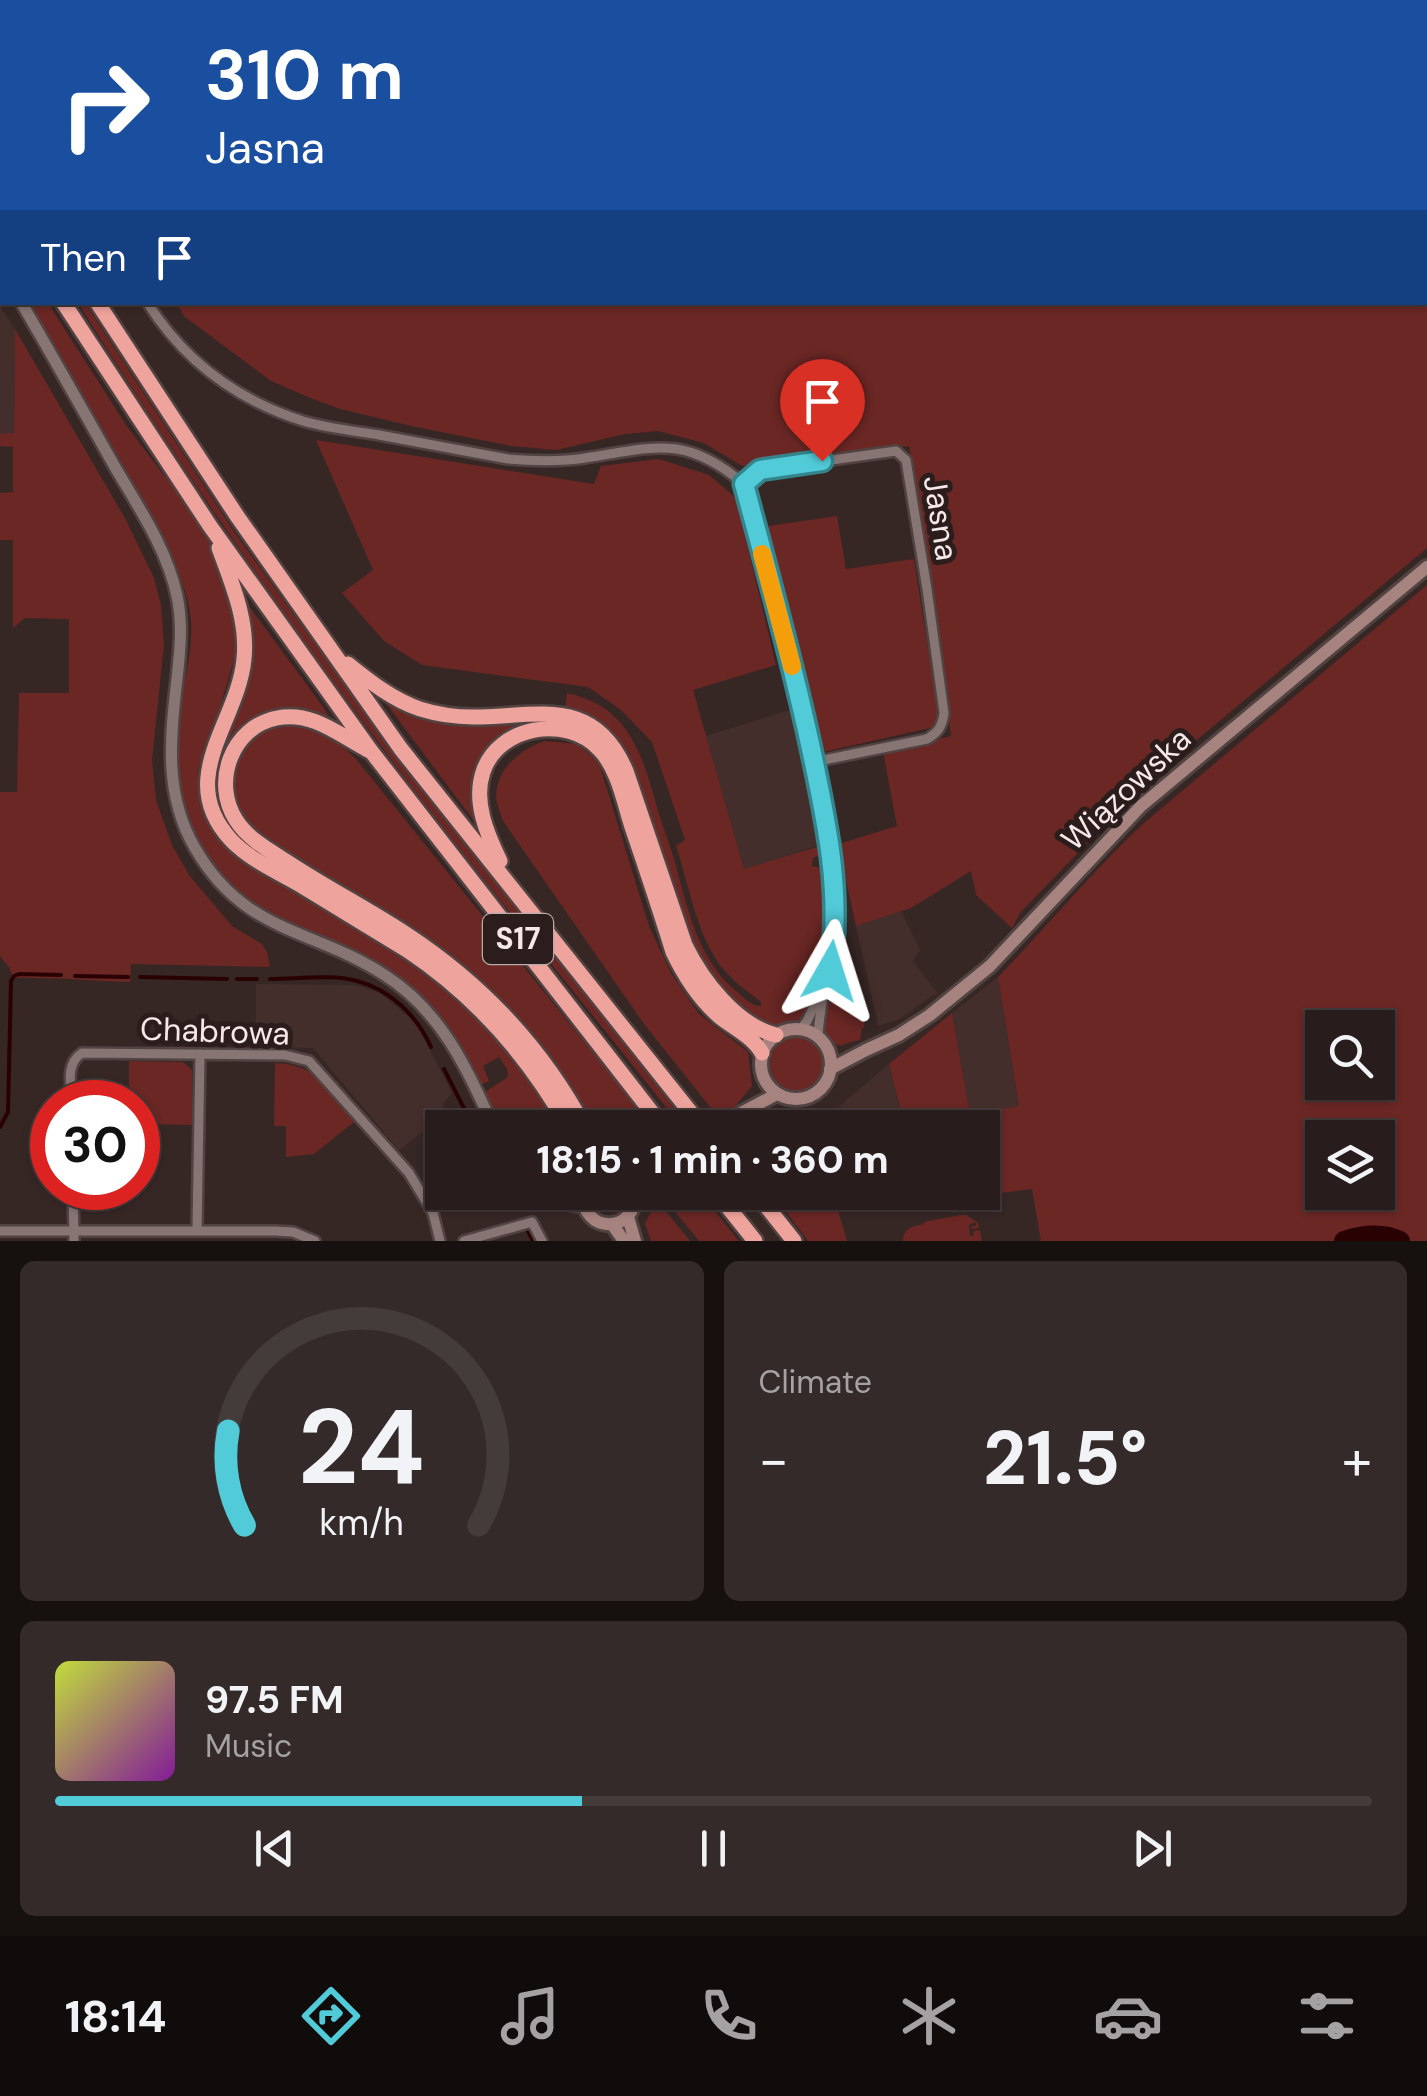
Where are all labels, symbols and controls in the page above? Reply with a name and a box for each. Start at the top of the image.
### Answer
text: 310 m [205,30,404,121]
icon: right [40,40,170,170]
text: Jasna [205,118,325,177]
icon: arrive [147,230,202,285]
text: Then [40,233,127,283]
pin [780,359,865,462]
icon: arrive [795,374,850,429]
street label: Jasna [914,473,968,563]
street label: Wiązowska [1052,718,1200,860]
road number: S17 [483,914,553,964]
position arrow [778,919,882,1023]
street label: Chabrowa [139,1007,291,1055]
map controls [1305,1010,1395,1210]
button: search [1305,1010,1395,1100]
speed limit sign: 30 [30,1080,160,1210]
button: layers [1305,1120,1395,1210]
text: 18:15 · 1 min · 360 m [536,1135,889,1185]
text: Climate [759,1361,872,1403]
text: 24 [298,1380,425,1515]
text: 21.5° [983,1410,1147,1507]
text: − [759,1424,789,1496]
text: + [1342,1424,1372,1496]
text: km/h [320,1500,404,1546]
text: 97.5 FM [205,1675,344,1725]
text: Music [205,1725,292,1767]
icon: previous [247,1821,302,1876]
icon: pause [686,1821,741,1876]
icon: next [1125,1821,1180,1876]
icon: directions [296,1981,366,2051]
icon: music [495,1981,565,2051]
icon: phone [694,1981,764,2051]
icon: climate [894,1981,964,2051]
icon: car [1093,1981,1163,2051]
icon: filters [1292,1981,1362,2051]
text: 18:14 [65,1987,167,2046]

